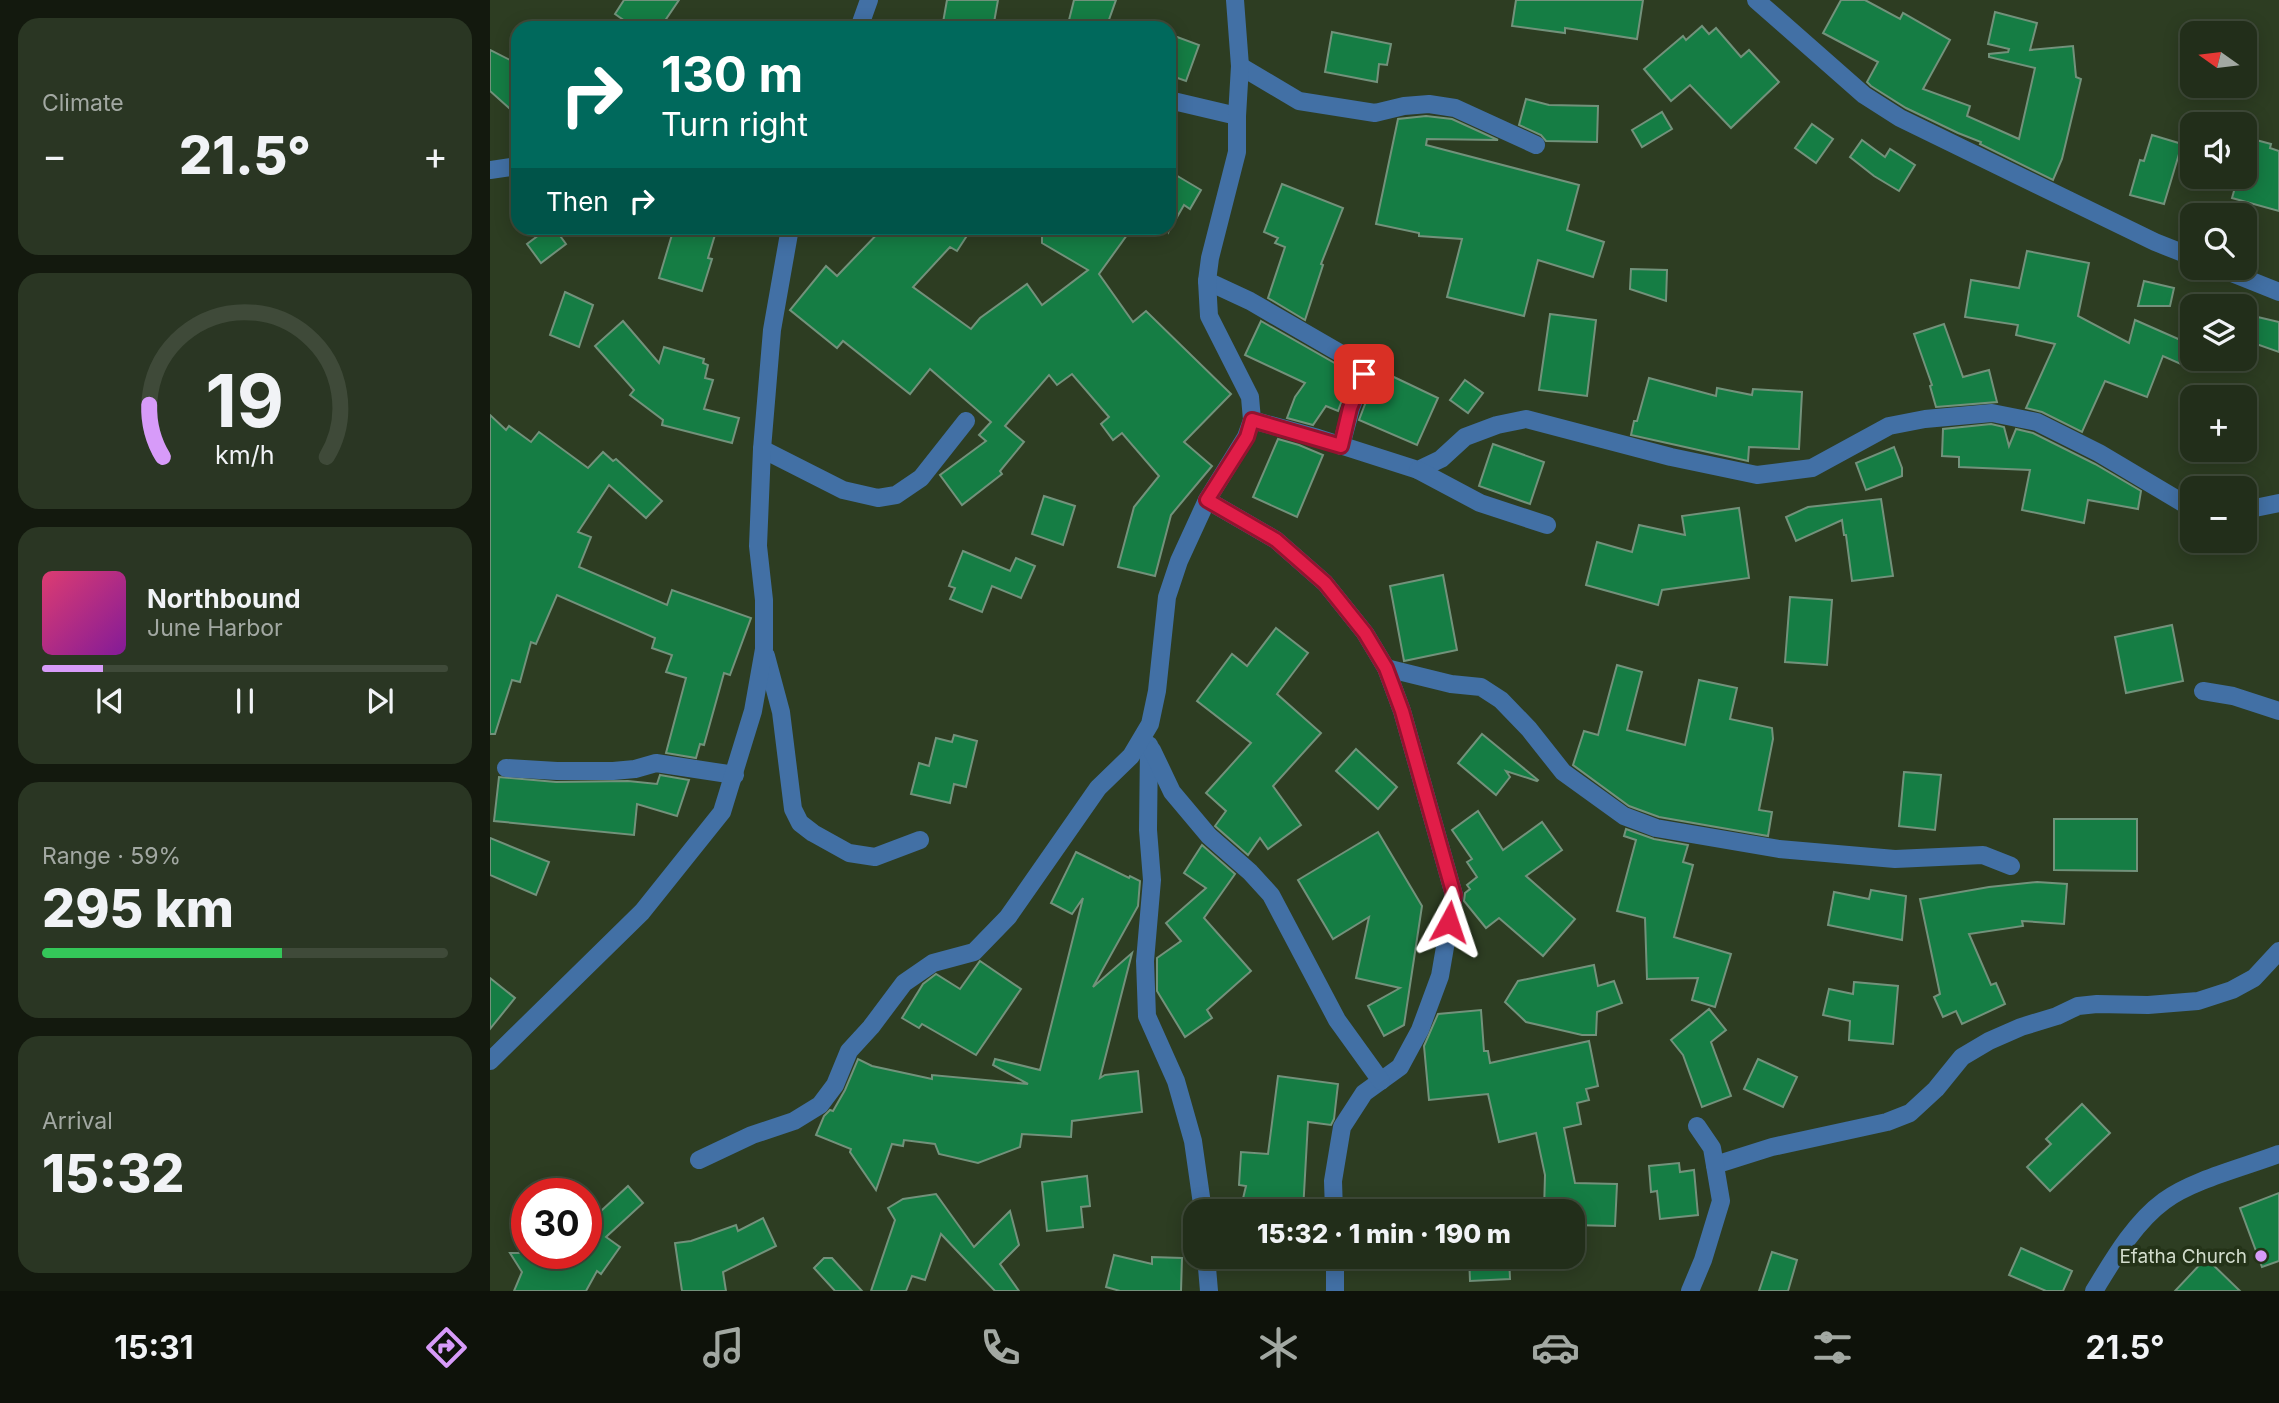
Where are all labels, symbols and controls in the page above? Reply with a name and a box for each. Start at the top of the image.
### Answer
north arrow [2180,21,2258,98]
map controls [2180,21,2257,553]
text: 130 m [661,45,803,104]
icon: right [546,49,637,140]
text: Climate [42,89,124,117]
text: Turn right [661,105,808,144]
button: sound [2180,112,2257,189]
text: 21.5° [179,124,311,187]
text: − [42,132,67,178]
text: + [423,132,448,178]
icon: right [623,182,661,220]
text: Then [546,186,609,217]
button: search [2180,203,2257,280]
button: layers [2180,294,2257,371]
pin [1334,344,1394,404]
icon: arrive [1345,355,1383,393]
text: 19 [206,356,284,445]
button: + [2180,385,2257,462]
text: km/h [215,440,275,470]
button: − [2180,476,2257,553]
text: Northbound [147,583,301,614]
text: June Harbor [147,614,283,642]
icon: previous [91,682,129,720]
icon: pause [226,682,264,720]
icon: next [361,682,399,720]
text: Range · 59% [42,842,181,870]
text: 295 km [42,877,234,940]
position arrow [1412,885,1486,959]
text: Arrival [42,1107,113,1135]
text: 15:32 [42,1142,185,1205]
speed limit sign: 30 [511,1178,602,1269]
text: 15:32 · 1 min · 190 m [1257,1218,1511,1249]
place label: Efatha Church [2119,1245,2247,1268]
marker: Efatha Church [2253,1248,2269,1264]
icon: directions [422,1323,471,1372]
icon: music [699,1323,748,1372]
icon: phone [976,1323,1025,1372]
icon: climate [1254,1323,1303,1372]
icon: car [1531,1323,1580,1372]
icon: filters [1808,1323,1857,1372]
text: 15:31 [114,1328,194,1367]
text: 21.5° [2085,1328,2165,1367]

